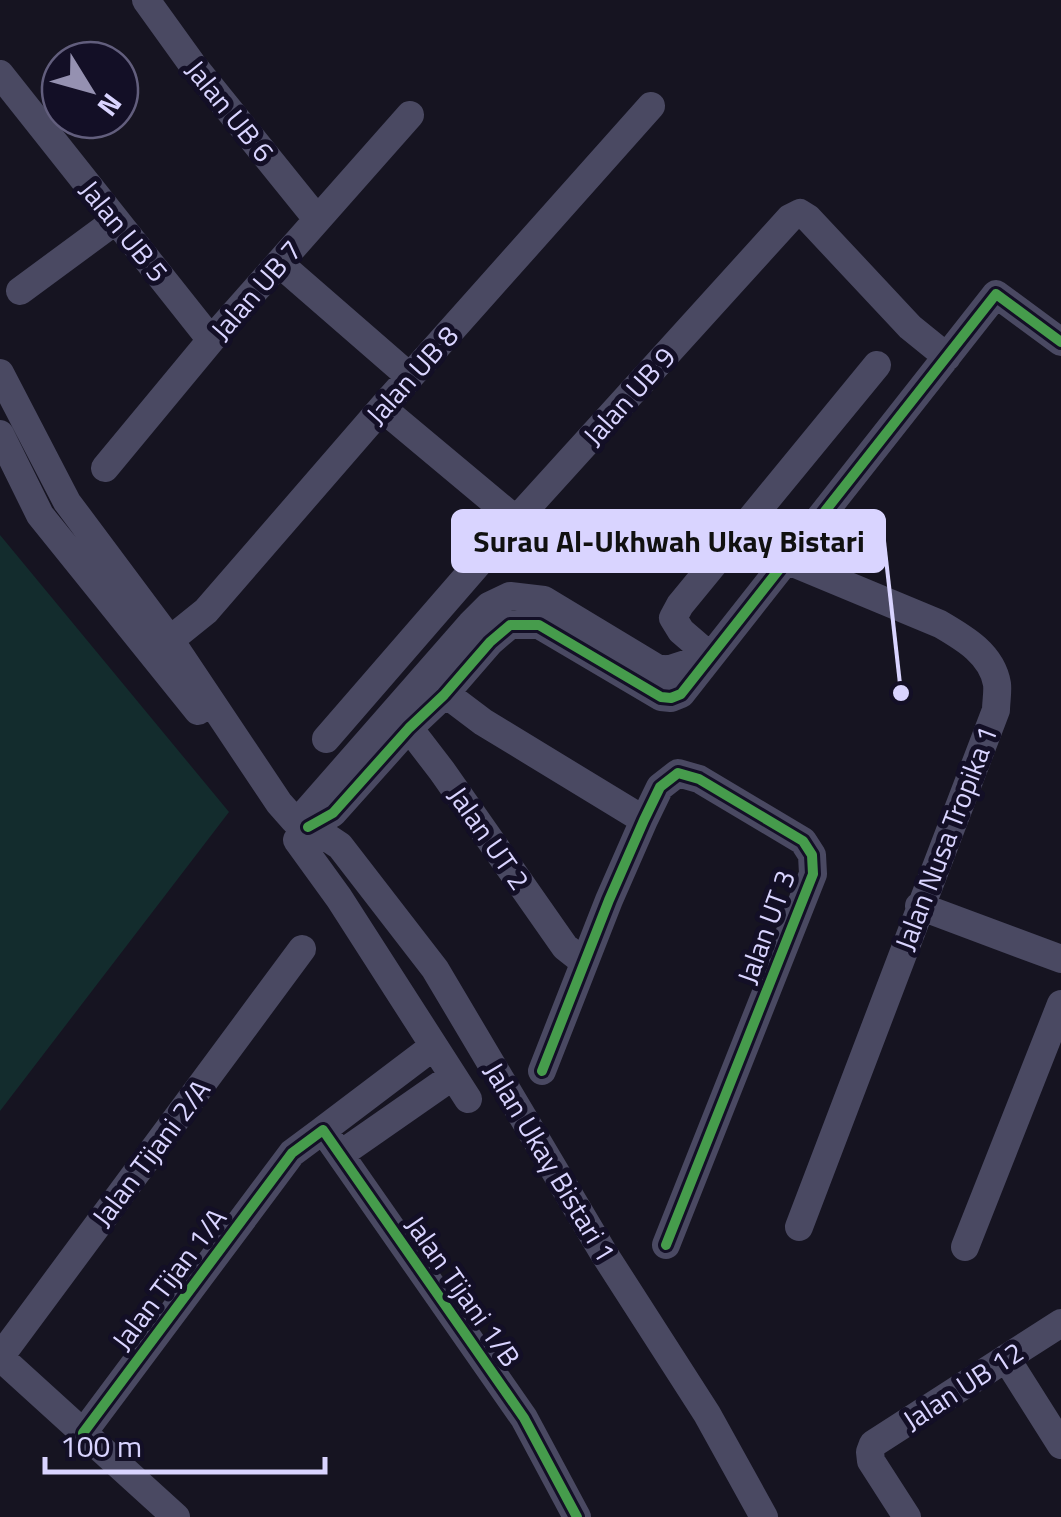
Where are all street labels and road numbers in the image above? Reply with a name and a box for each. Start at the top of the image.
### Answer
street label: Jalan UB 6 [176,50,285,171]
street label: Jalan UB 5 [70,170,179,291]
street label: Jalan UB 7 [200,230,312,349]
street label: Jalan UB 8 [355,315,468,434]
street label: Jalan UB 9 [572,336,685,455]
street label: Jalan Nusa Tropika 1 [883,719,1008,956]
street label: Jalan UT 2 [438,777,541,899]
street label: Jalan UT 3 [725,864,806,990]
street label: Jalan Ukay Bistari 1 [474,1054,627,1270]
street label: Jalan Tijani 2/A [81,1070,221,1235]
street label: Jalan Tijan 1/A [101,1198,237,1359]
street label: Jalan Tijani 1/B [395,1206,532,1375]
street label: Jalan UB 12 [894,1330,1032,1441]

